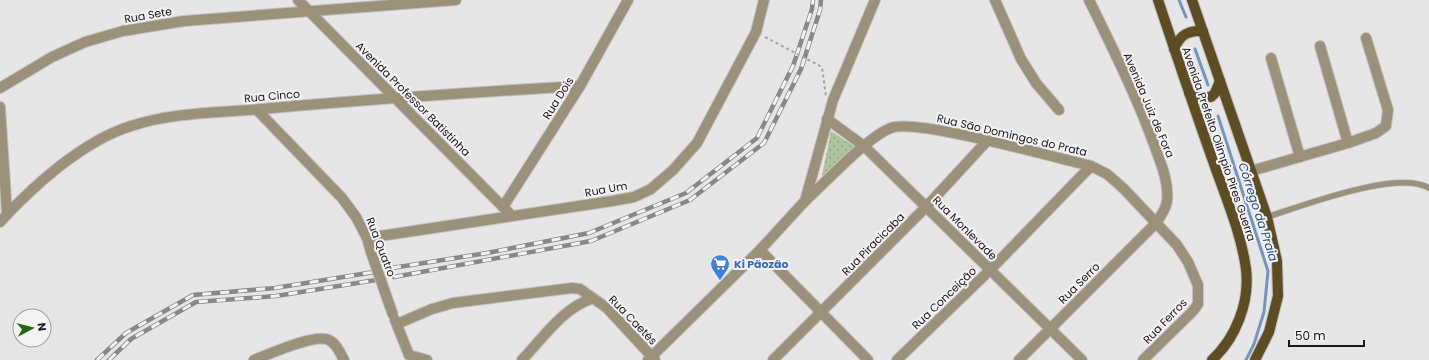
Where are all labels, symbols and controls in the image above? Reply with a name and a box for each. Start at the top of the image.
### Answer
street label: Rua Sete [123,3,173,27]
street label: Avenida Professor Batistinha [352,38,474,160]
street label: Avenida Prefeito Olimpio Pires Guerra [1178,45,1260,243]
street label: Avenida Juiz de Fora [1120,50,1178,160]
street label: Rua Dois [539,73,577,122]
street label: Rua Cinco [243,86,301,106]
street label: Rua São Domingos do Prata [935,110,1089,160]
water label: Córrego da Praia [1234,160,1282,264]
street label: Rua Um [584,177,628,201]
street label: Rua Monlevade [929,192,1001,264]
street label: Rua Piracicaba [838,209,908,279]
street label: Rua Quatro [362,215,400,279]
supermarket icon: Ki Pãozão [709,253,731,281]
place label: Ki Pãozão [734,256,789,272]
street label: Rua Serro [1055,259,1103,307]
street label: Rua Conceição [908,263,980,333]
street label: Rua Caetés [605,292,661,349]
street label: Rua Ferros [1139,295,1191,347]
north arrow [12,308,52,348]
text: N [33,322,50,332]
scale bar [1289,322,1364,348]
text: 50 m [1295,327,1326,344]

